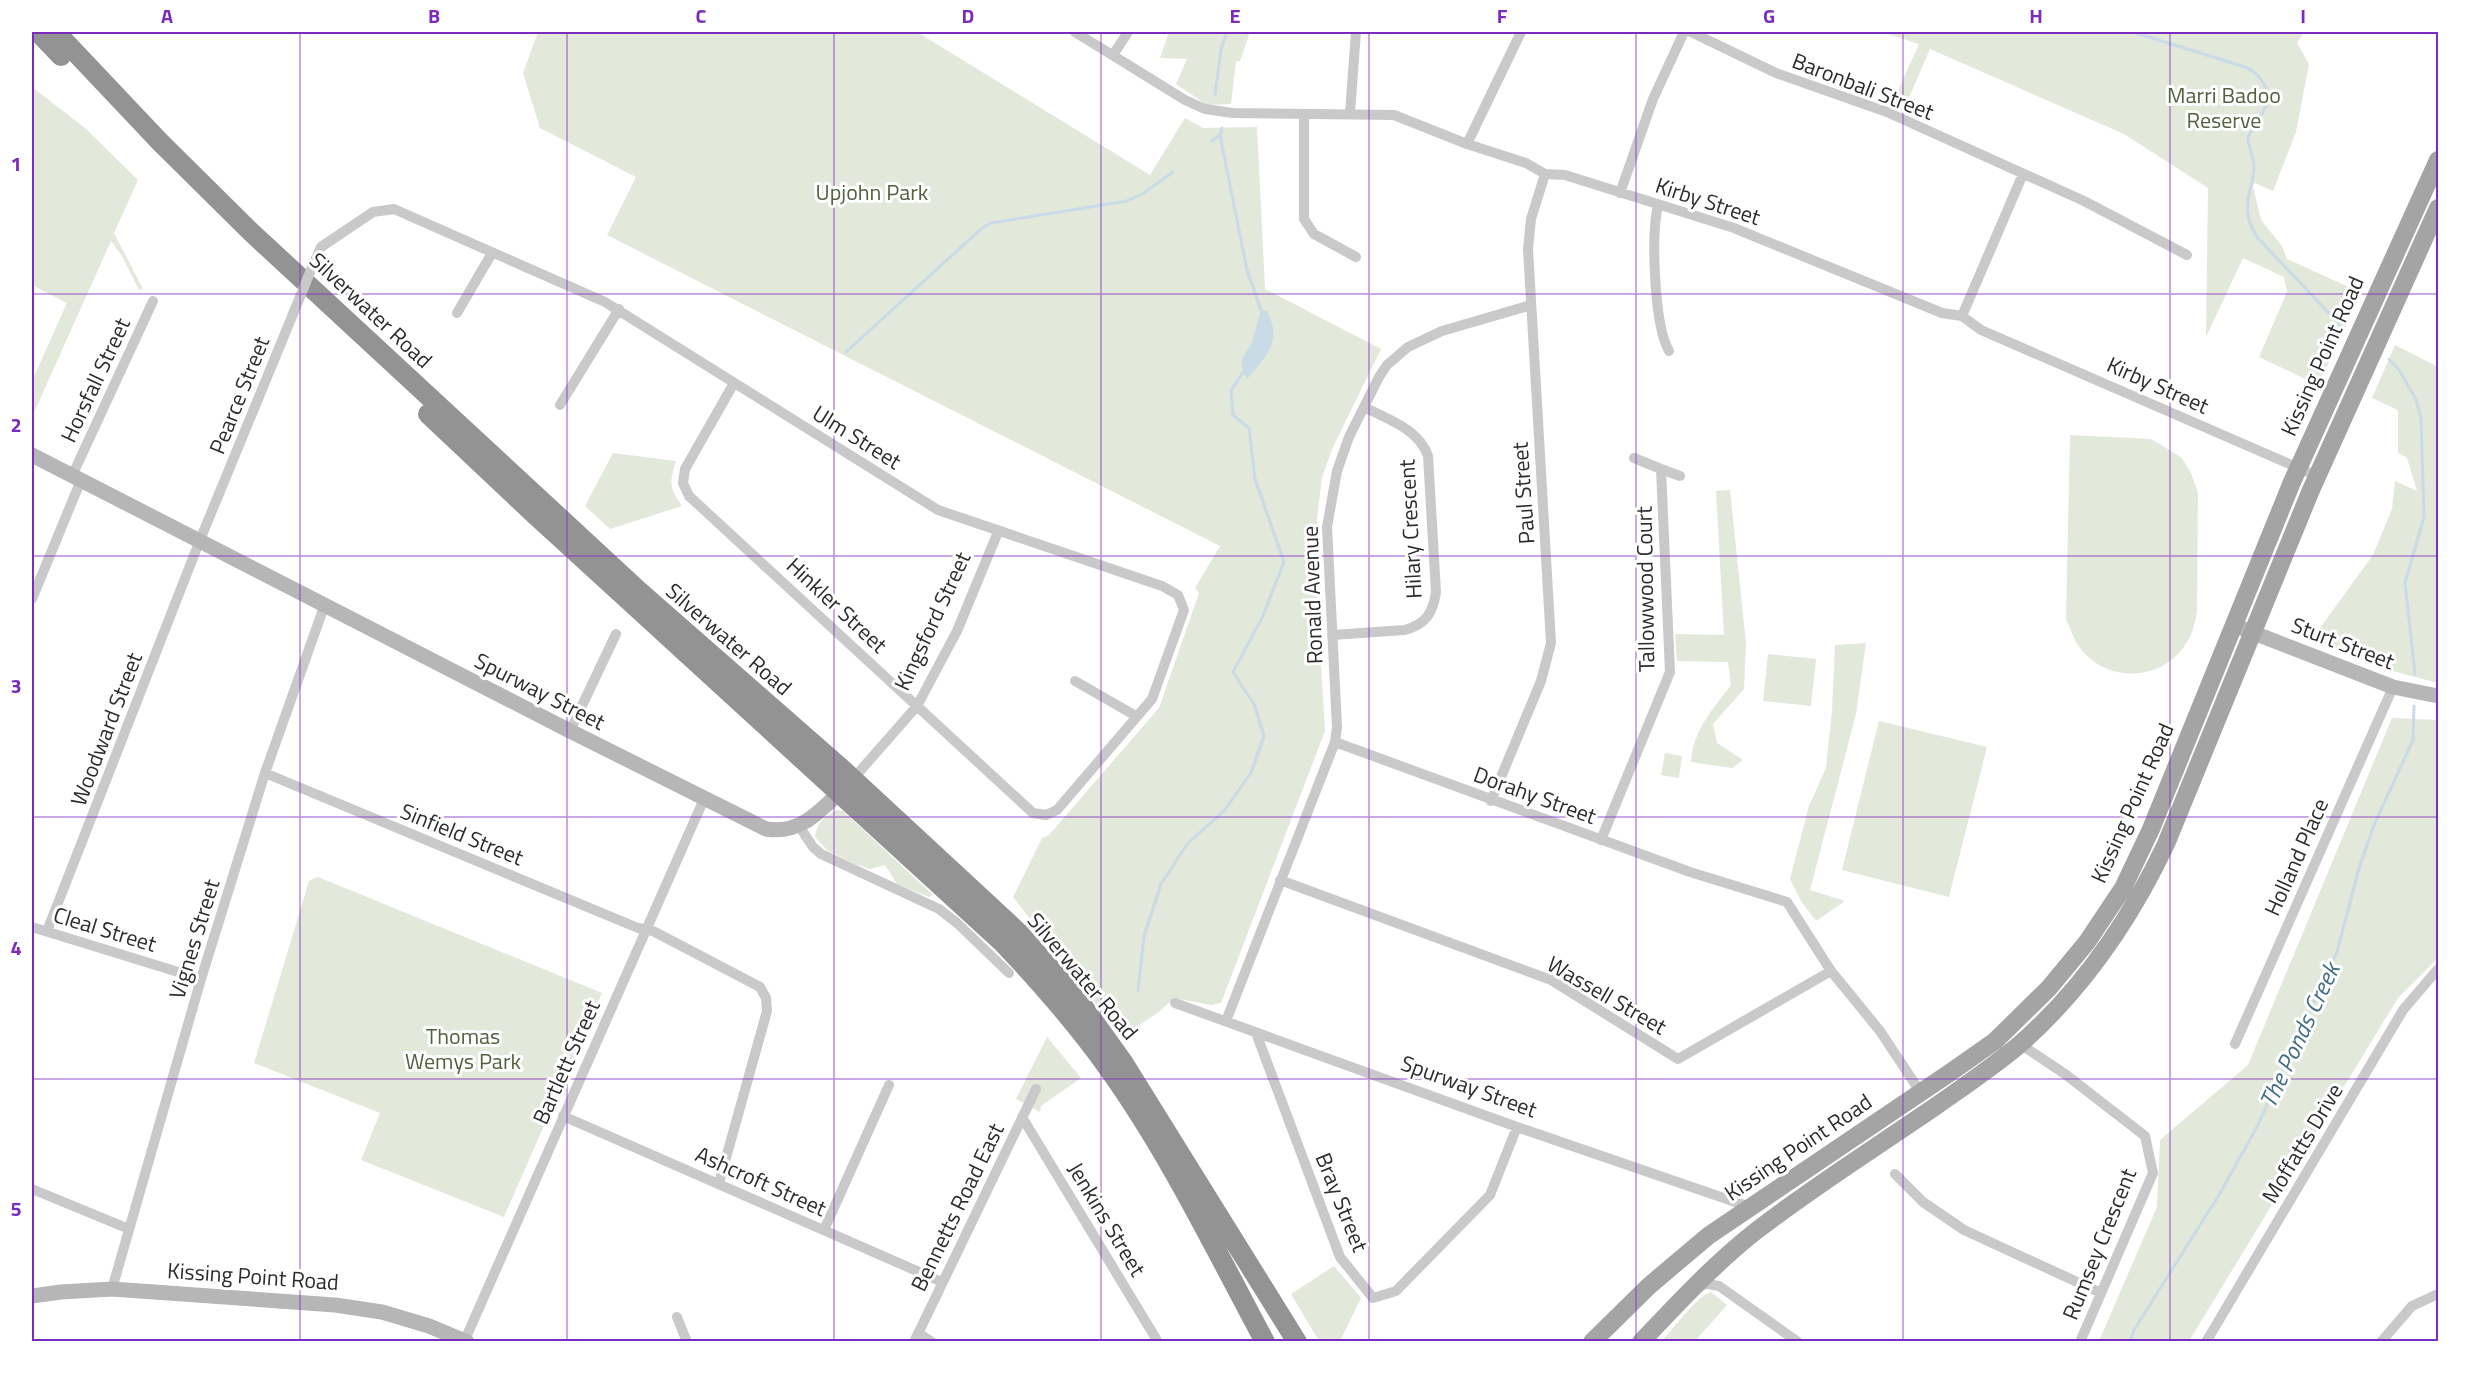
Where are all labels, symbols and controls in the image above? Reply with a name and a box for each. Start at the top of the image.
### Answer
text: A [161,0,173,31]
text: B [428,0,440,31]
text: C [696,0,707,31]
text: D [962,0,974,31]
text: E [1229,0,1241,31]
text: F [1497,0,1508,31]
text: G [1763,0,1775,31]
text: H [2029,0,2043,31]
text: I [2300,0,2306,31]
street label: Baronbali Street [1787,43,1939,129]
park label: Marri Badoo Reserve [2167,78,2281,137]
text: 1 [10,148,22,179]
street label: Kirby Street [1651,168,1765,234]
park label: Upjohn Park [816,175,929,209]
street label: Silverwater Road [302,244,440,376]
street label: Kissing Point Road [2272,271,2372,441]
street label: Horsfall Street [51,312,139,448]
street label: Pearce Street [200,331,278,459]
street label: Kirby Street [2102,347,2215,423]
street label: Ulm Street [806,396,908,478]
text: 2 [10,409,22,440]
street label: Paul Street [1502,441,1544,545]
street label: Hilary Crescent [1389,458,1431,600]
street label: Tallowwood Court [1627,506,1663,672]
street label: Ronald Avenue [1293,525,1331,665]
street label: Kingsford Street [885,546,979,696]
street label: Hinkler Street [779,549,895,661]
street label: Silverwater Road [658,574,800,704]
street label: Sturt Street [2286,608,2400,678]
street label: Spurway Street [469,643,611,739]
street label: Woodward Street [61,647,151,811]
text: 3 [10,670,22,701]
street label: Kissing Point Road [2082,718,2182,888]
street label: Dorahy Street [1469,757,1601,833]
street label: Holland Place [2255,793,2337,921]
street label: Sinfield Street [395,794,529,874]
street label: Vignes Street [160,875,228,1003]
street label: Cleal Street [49,897,161,961]
street label: Silverwater Road [1019,905,1147,1047]
text: 4 [10,932,22,963]
street label: Wassell Street [1541,947,1674,1043]
water label: The Ponds Creek [2250,954,2350,1113]
street label: Bartlett Street [523,994,609,1130]
park label: Thomas Wemys Park [405,1019,521,1078]
street label: Spurway Street [1396,1046,1542,1126]
street label: Moffatts Drive [2253,1077,2351,1209]
street label: Kissing Point Road [1717,1085,1879,1209]
street label: Bennetts Road East [902,1117,1013,1297]
street label: Ashcroft Street [690,1137,832,1225]
street label: Bray Street [1307,1147,1377,1257]
street label: Jenkins Street [1059,1155,1155,1283]
street label: Rumsey Crescent [2053,1163,2145,1325]
text: 5 [10,1193,22,1224]
street label: Kissing Point Road [166,1253,340,1299]

